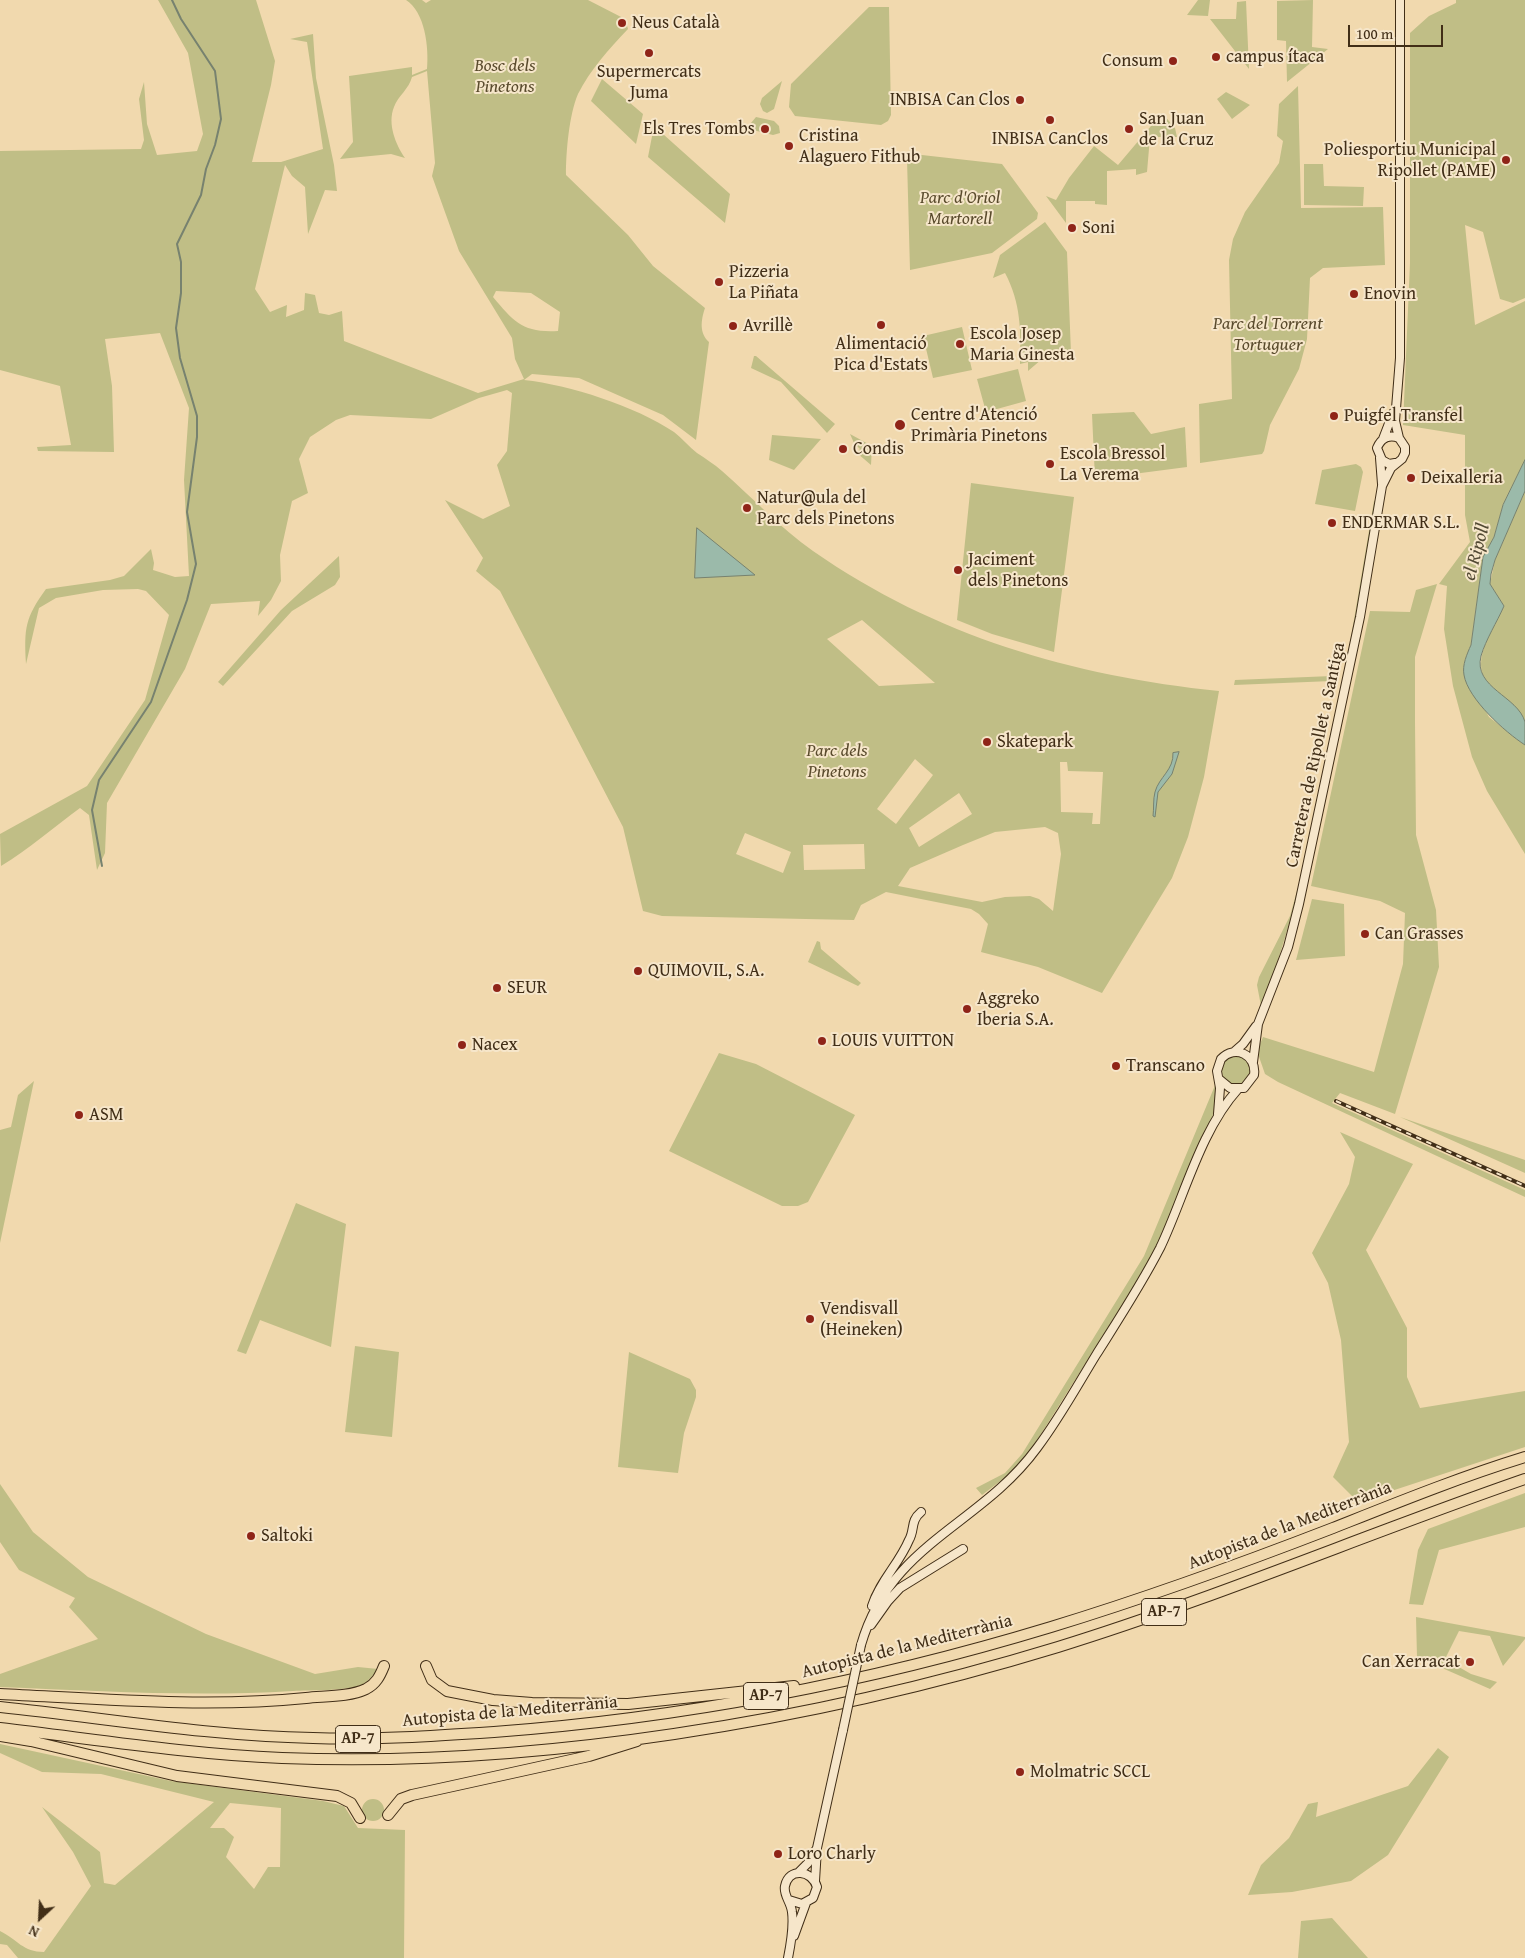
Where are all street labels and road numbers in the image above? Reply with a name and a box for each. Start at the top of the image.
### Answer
street label: Carretera de Ripollet a Santiga [1282,640,1350,870]
street label: Autopista de la Mediterrània [1185,1477,1395,1575]
road number: AP-7 [1142,1598,1186,1625]
street label: Autopista de la Mediterrània [800,1610,1014,1684]
road number: AP-7 [744,1682,788,1710]
street label: Autopista de la Mediterrània [401,1692,619,1732]
road number: AP-7 [336,1726,380,1752]

